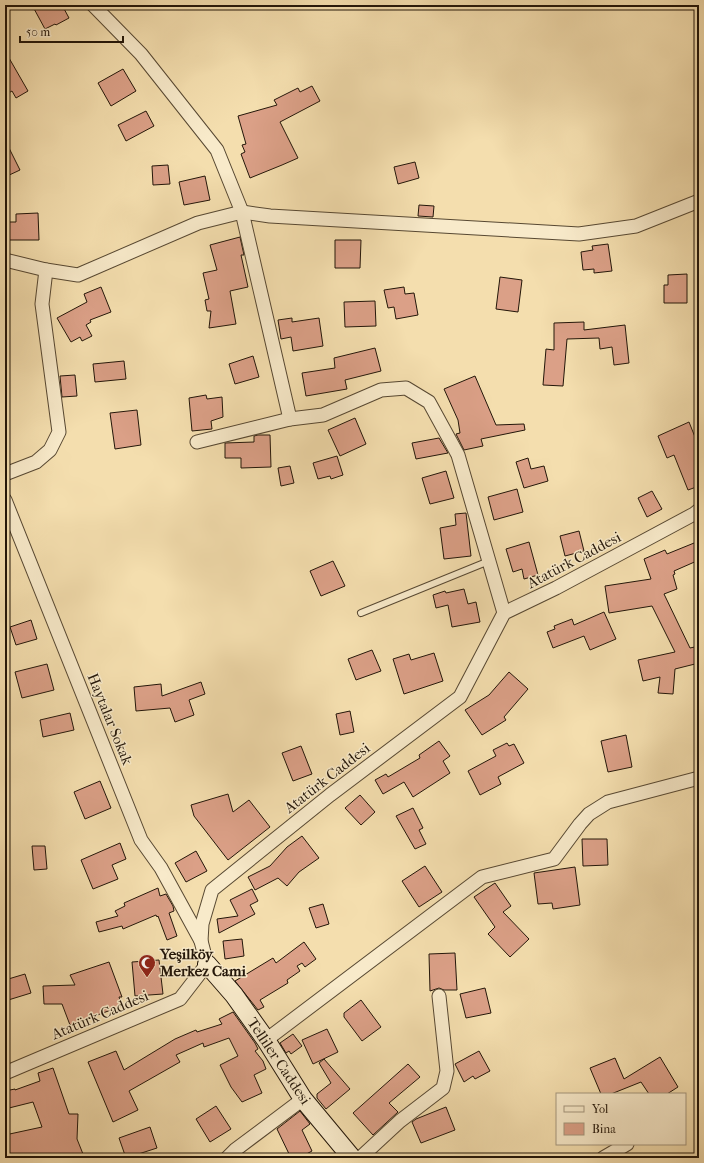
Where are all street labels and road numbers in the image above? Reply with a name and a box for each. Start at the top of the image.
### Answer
street label: Atatürk Caddesi [523,527,624,593]
street label: Haytalar Sokak [83,671,137,768]
street label: Atatürk Caddesi [280,739,374,818]
street label: Atatürk Caddesi [48,986,152,1044]
street label: Telliler Caddesi [243,1014,315,1108]

